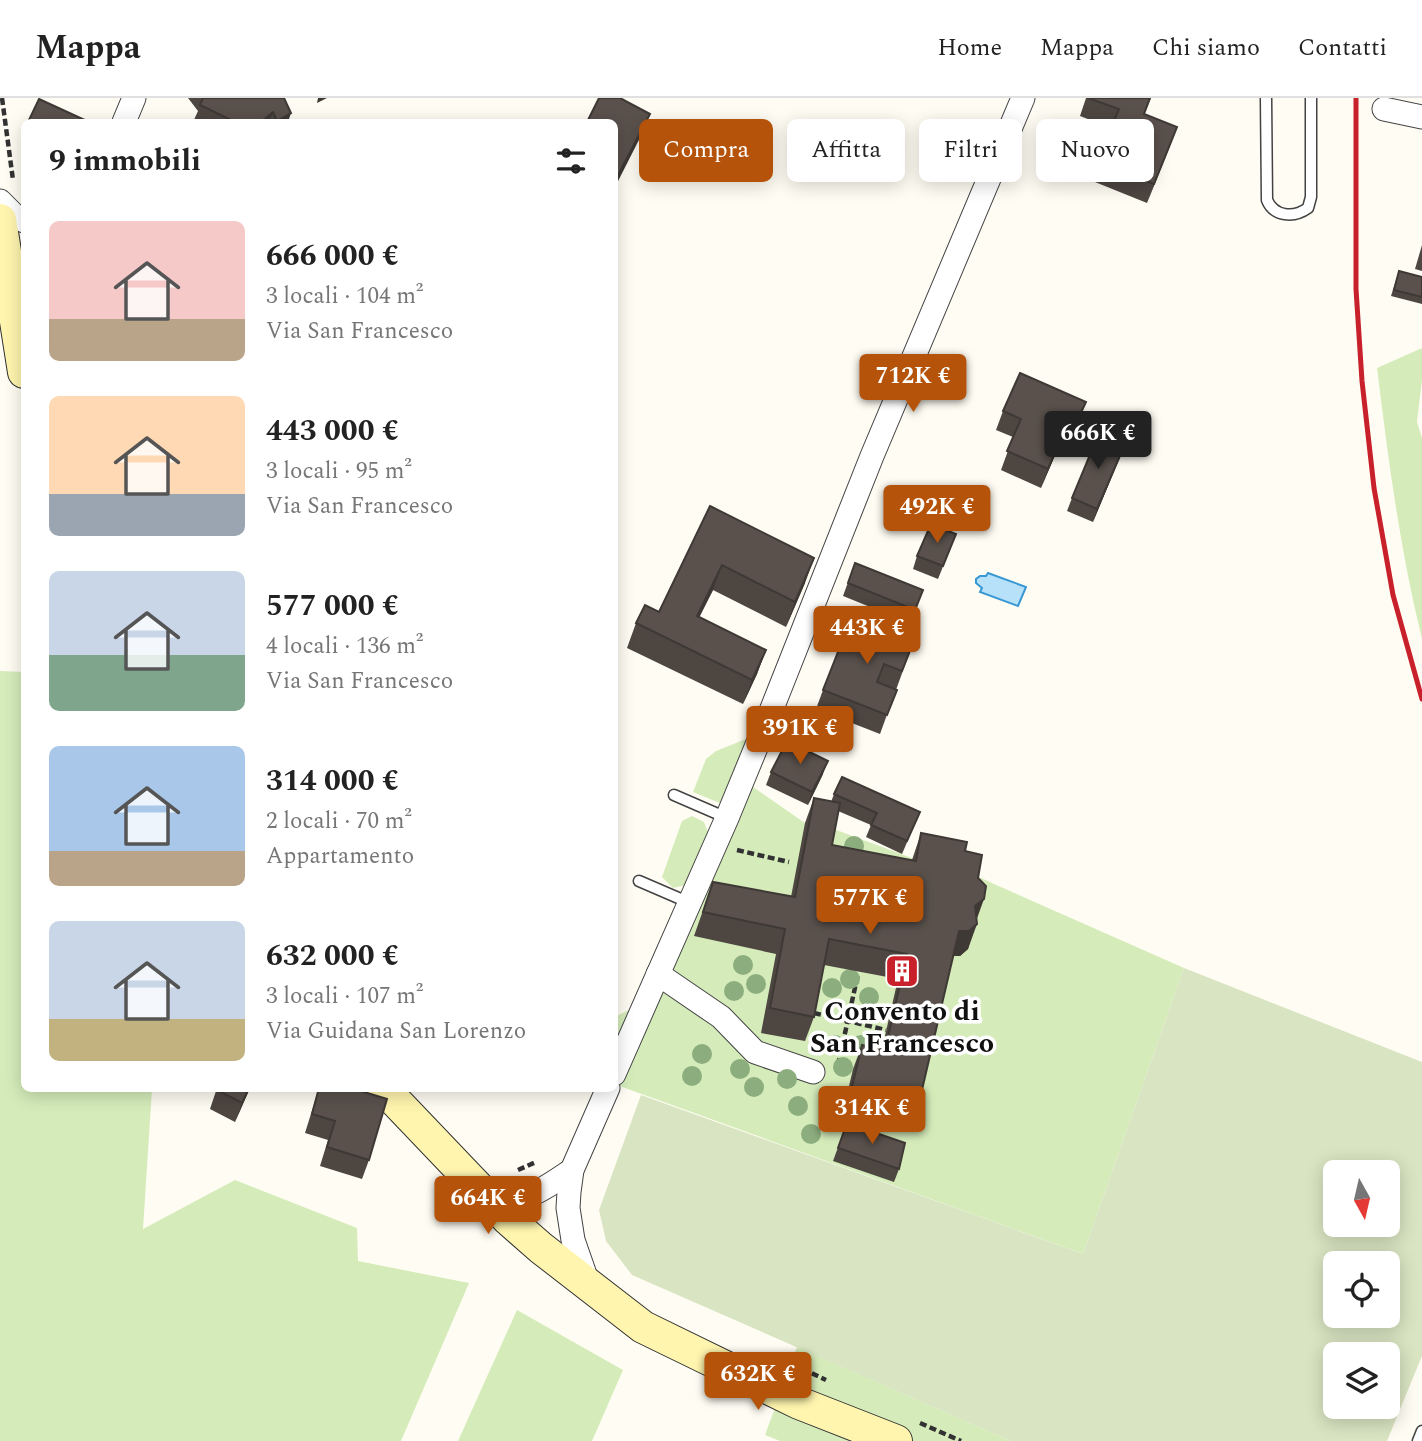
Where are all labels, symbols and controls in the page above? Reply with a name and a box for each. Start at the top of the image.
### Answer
text: Mappa [35,23,141,73]
text: Home [937,30,1002,66]
text: Mappa [1040,30,1114,66]
text: Chi siamo [1152,30,1260,66]
text: Contatti [1298,30,1387,66]
chip: Compra [639,119,773,182]
chip: Affitta [787,119,905,182]
chip: Filtri [919,119,1022,182]
chip: Nuovo [1036,119,1154,182]
text: 9 immobili [49,138,201,184]
icon: filters [552,142,590,180]
text: 666 000 € [266,233,399,279]
icon: home [105,249,189,333]
text: 3 locali · 104 m² [266,279,423,314]
text: Via San Francesco [266,314,453,349]
pin: 712K € [856,354,970,414]
text: 712K € [875,359,951,394]
text: 443 000 € [266,408,399,454]
pin: 666K € [1041,412,1155,471]
text: 666K € [1060,416,1136,451]
icon: home [105,424,189,508]
text: 3 locali · 95 m² [266,454,412,489]
pin: 492K € [880,486,994,545]
text: Via San Francesco [266,489,453,524]
text: 492K € [899,490,975,525]
text: 577 000 € [266,583,399,629]
icon: home [105,599,189,683]
pin: 443K € [810,606,924,666]
text: 443K € [829,611,905,646]
text: 4 locali · 136 m² [266,629,423,664]
text: Via San Francesco [266,664,453,699]
pin: 391K € [743,706,857,766]
text: 391K € [762,711,838,746]
text: 314 000 € [266,758,399,804]
icon: home [105,774,189,858]
text: 2 locali · 70 m² [266,804,412,839]
text: Appartamento [266,839,414,874]
pin: 577K € [813,876,927,936]
text: 577K € [832,881,908,916]
text: 632 000 € [266,933,399,979]
icon: home [105,949,189,1033]
building icon: Convento di San Francesco [883,952,921,990]
text: 3 locali · 107 m² [266,979,423,1014]
place label: Convento di San Francesco [810,990,994,1065]
text: Via Guidana San Lorenzo [266,1014,526,1049]
pin: 314K € [815,1086,929,1146]
text: 314K € [834,1091,910,1126]
north arrow [1323,1160,1400,1237]
map controls [1323,1160,1400,1419]
pin: 664K € [431,1176,545,1236]
text: 664K € [450,1181,526,1216]
button: locate [1323,1251,1400,1328]
button: layers [1323,1342,1400,1419]
pin: 632K € [701,1352,815,1412]
text: 632K € [720,1357,796,1392]

